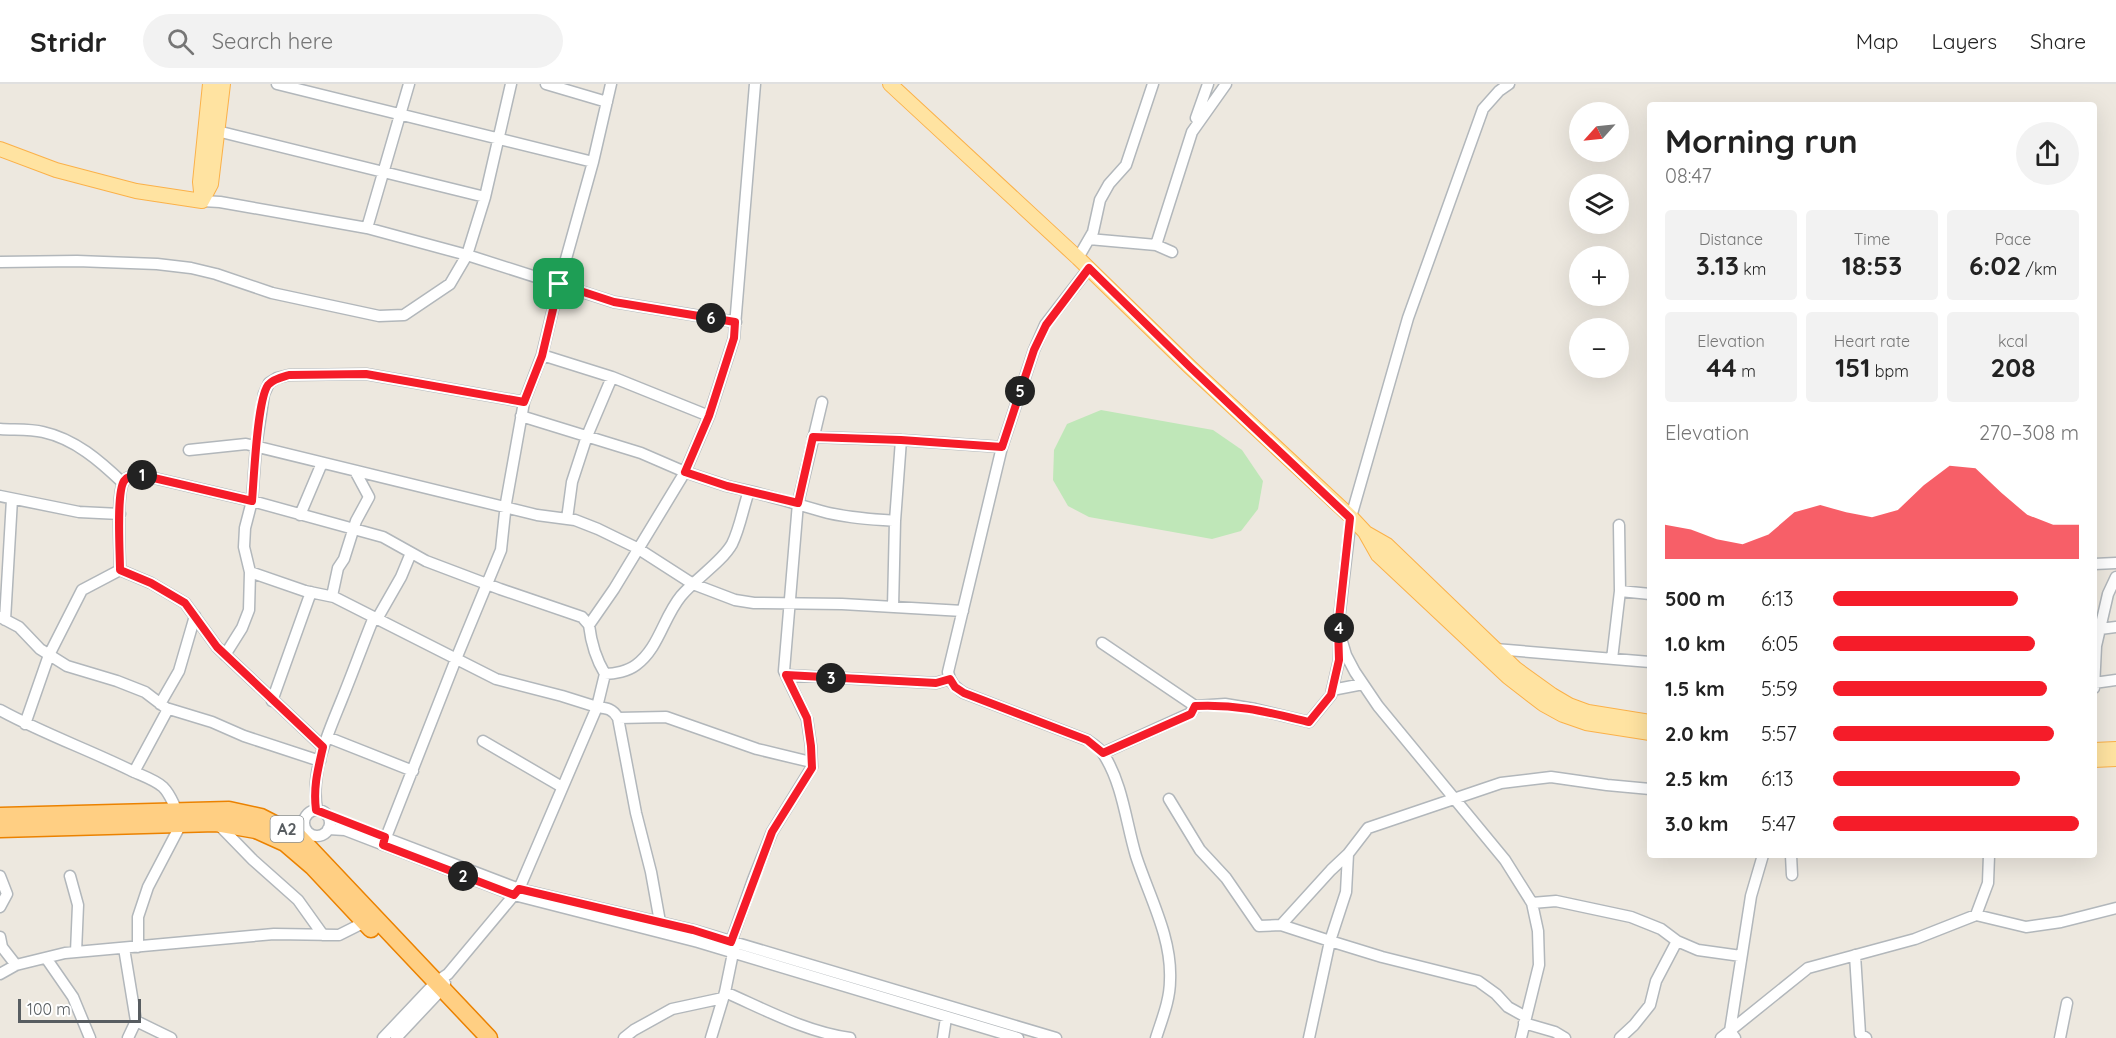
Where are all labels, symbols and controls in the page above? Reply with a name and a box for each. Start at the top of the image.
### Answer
search box [143,14,563,68]
text: Stridr [30,24,107,59]
icon: search [164,25,197,58]
text: Search here [212,27,333,55]
text: Map [1856,28,1899,54]
text: Layers [1932,28,1997,54]
text: Share [2030,28,2086,54]
north arrow [1569,102,1629,162]
map controls [1569,102,1629,378]
text: Morning run [1665,120,1858,161]
button: share [2016,122,2079,185]
text: 08:47 [1665,163,1712,188]
button: layers [1569,174,1629,234]
text: Distance [1699,229,1763,249]
text: Time [1854,229,1890,249]
text: Pace [1995,229,2031,249]
button: + [1569,246,1629,306]
text: 3.13 [1696,249,1739,282]
text: 18:53 [1842,249,1902,282]
text: 6:02 [1969,249,2021,282]
pin [533,258,584,309]
text: km [1739,259,1766,279]
text: /km [2021,259,2057,279]
icon: arrive [542,267,575,300]
pin: 6 [696,303,726,333]
text: 6 [707,308,715,328]
button: − [1569,318,1629,378]
text: Elevation [1697,331,1765,351]
text: Heart rate [1834,331,1910,351]
text: kcal [1998,331,2028,351]
text: 44 [1706,351,1737,384]
text: 151 [1835,351,1870,384]
text: 208 [1990,351,2036,384]
text: m [1737,361,1756,381]
text: bpm [1870,361,1909,381]
pin: 5 [1005,376,1035,406]
text: 5 [1015,381,1025,401]
text: Elevation [1665,420,1749,445]
text: 270–308 m [1979,420,2079,445]
pin: 1 [127,460,157,490]
text: 1 [139,465,145,485]
text: 500 m [1665,586,1725,611]
text: 6:13 [1761,586,1793,611]
pin: 4 [1324,613,1354,643]
text: 4 [1334,618,1344,638]
text: 1.0 km [1665,631,1725,656]
text: 6:05 [1761,631,1798,656]
pin: 3 [816,663,846,693]
text: 3 [827,668,835,688]
text: 1.5 km [1665,676,1725,701]
text: 5:59 [1761,676,1798,701]
text: 2.0 km [1665,721,1729,746]
text: 5:57 [1761,721,1797,746]
text: 2.5 km [1665,766,1728,791]
text: 6:13 [1761,766,1793,791]
text: 3.0 km [1665,811,1728,836]
text: 5:47 [1761,811,1796,836]
road number: A2 [270,816,304,842]
pin: 2 [448,861,478,891]
text: 2 [458,866,468,886]
scale bar [18,996,141,1024]
text: 100 m [27,999,71,1019]

